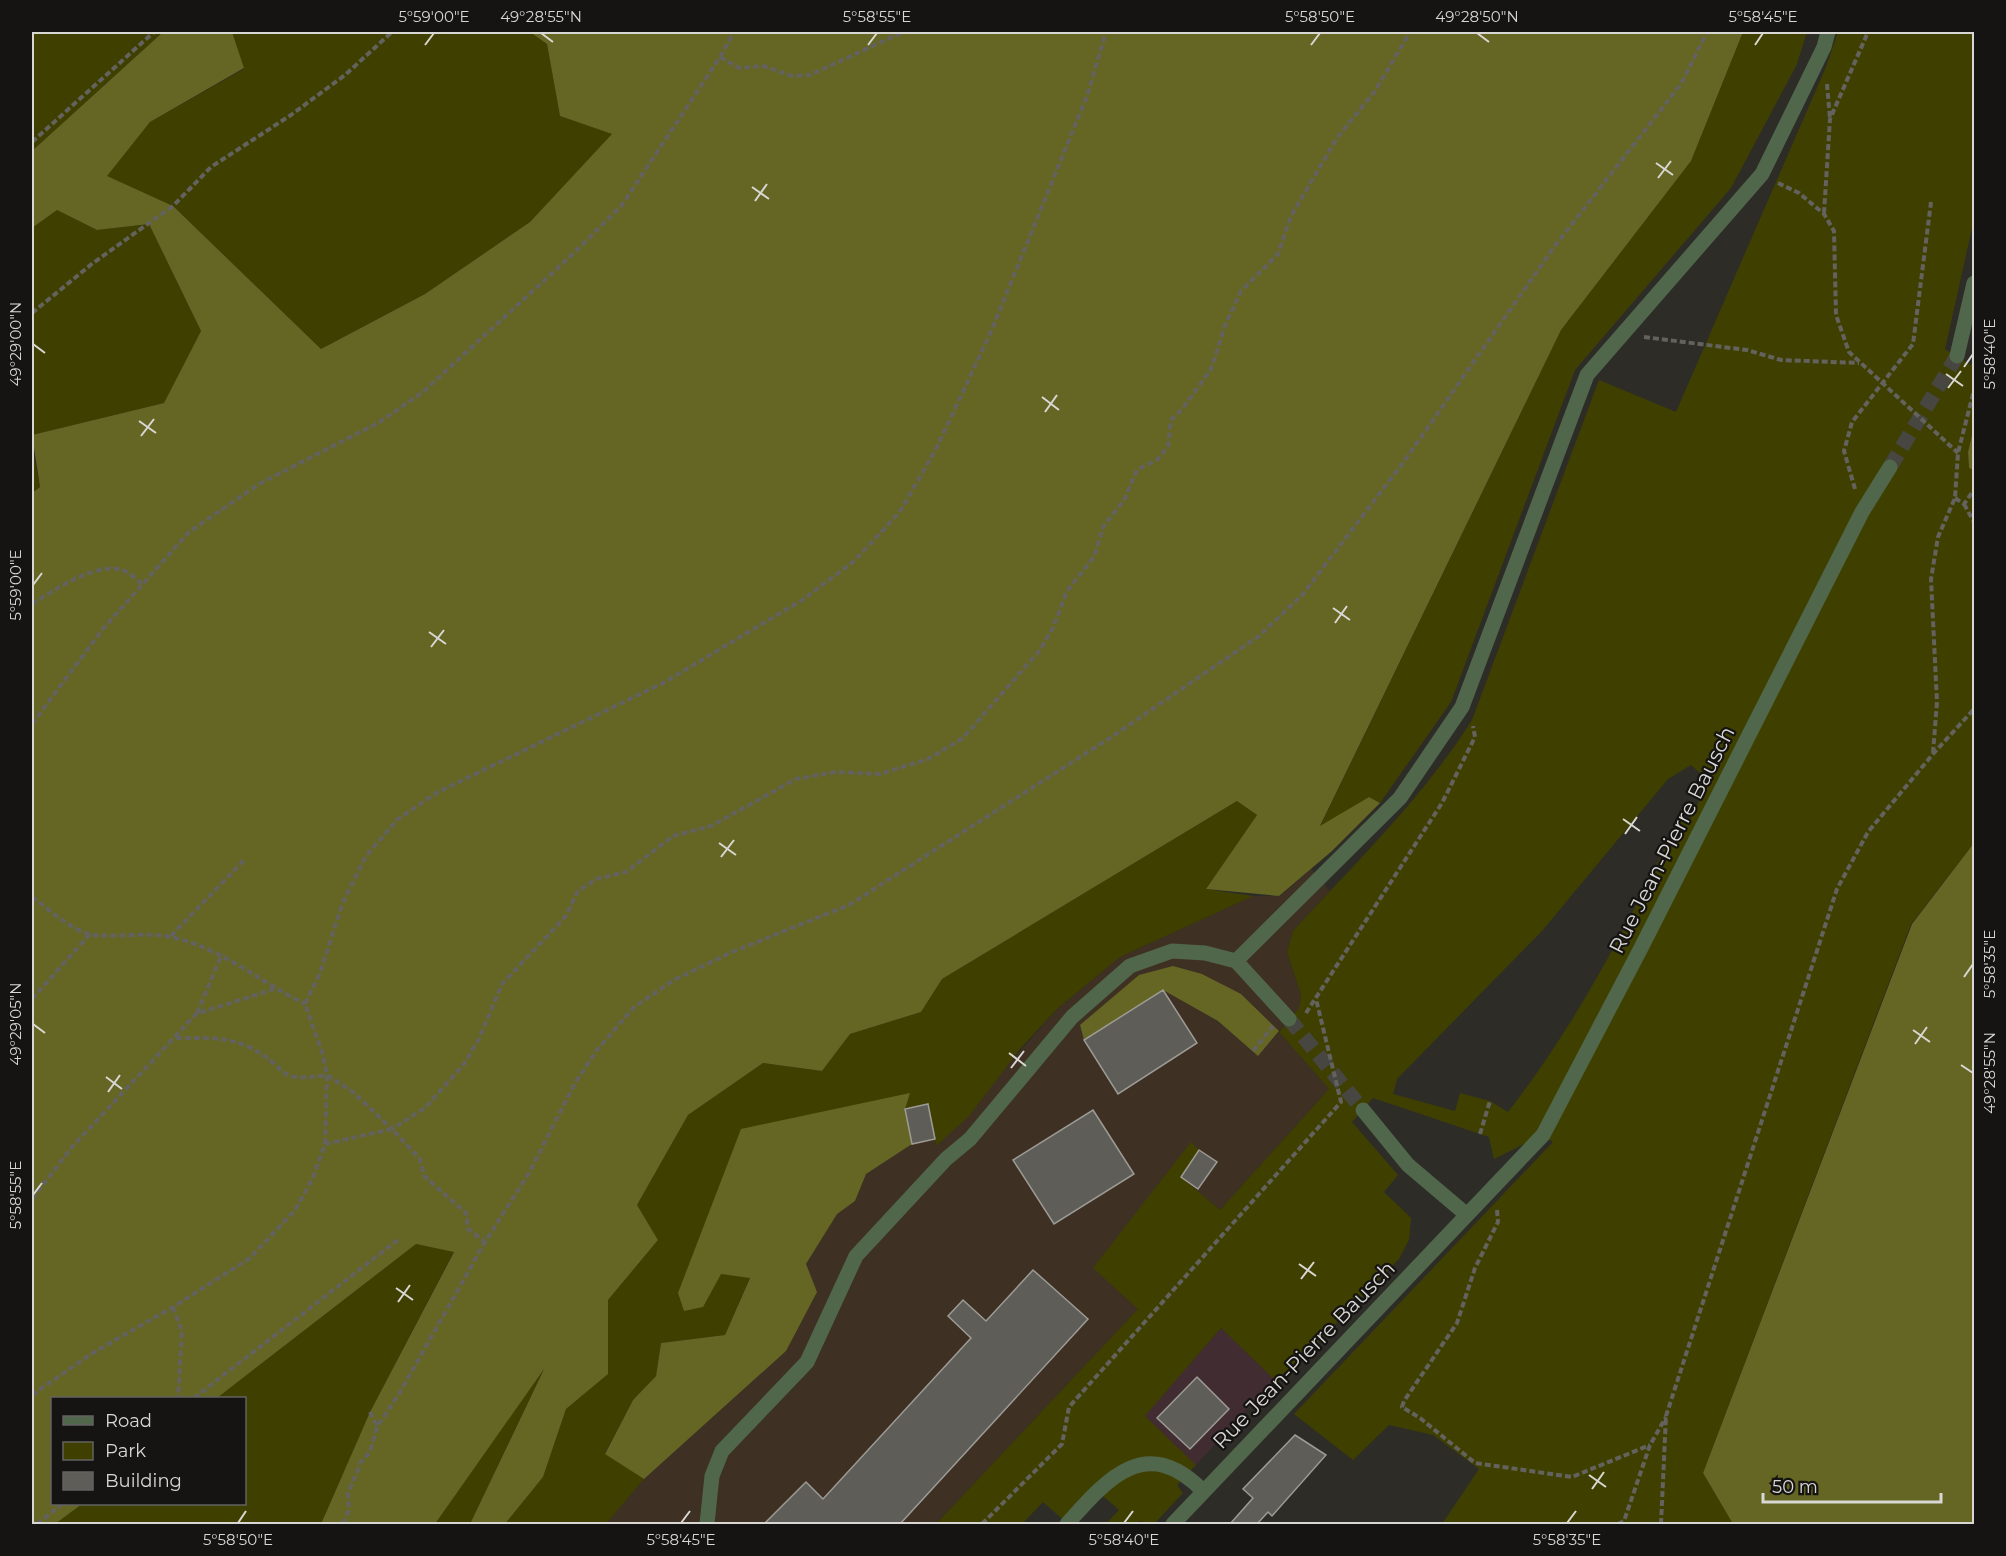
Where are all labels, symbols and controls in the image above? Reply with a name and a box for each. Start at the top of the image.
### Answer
text: 5°59'00"E [398,7,470,26]
text: 49°28'55"N [500,7,582,26]
text: 5°58'55"E [843,7,911,26]
text: 5°58'50"E [1285,7,1355,26]
text: 49°28'50"N [1435,7,1519,26]
text: 5°58'45"E [1728,7,1798,26]
text: 49°29'00"N [6,302,25,386]
text: 5°58'40"E [1980,319,1999,389]
text: 5°59'00"E [6,549,25,621]
street label: Rue Jean-Pierre Bausch [1603,722,1740,957]
text: 5°58'35"E [1980,930,1999,998]
text: 49°29'05"N [6,983,25,1065]
text: 49°28'55"N [1980,1032,1999,1114]
text: 5°58'55"E [6,1161,25,1229]
street label: Rue Jean-Pierre Bausch [1207,1256,1400,1454]
legend [51,1397,246,1505]
text: Road [105,1410,152,1432]
text: Park [105,1440,146,1462]
scale bar [1763,1466,1942,1504]
text: Building [105,1470,182,1492]
text: 50 m [1772,1476,1818,1498]
text: 5°58'50"E [203,1530,273,1549]
text: 5°58'45"E [646,1530,716,1549]
text: 5°58'40"E [1089,1530,1159,1549]
text: 5°58'35"E [1533,1530,1601,1549]

